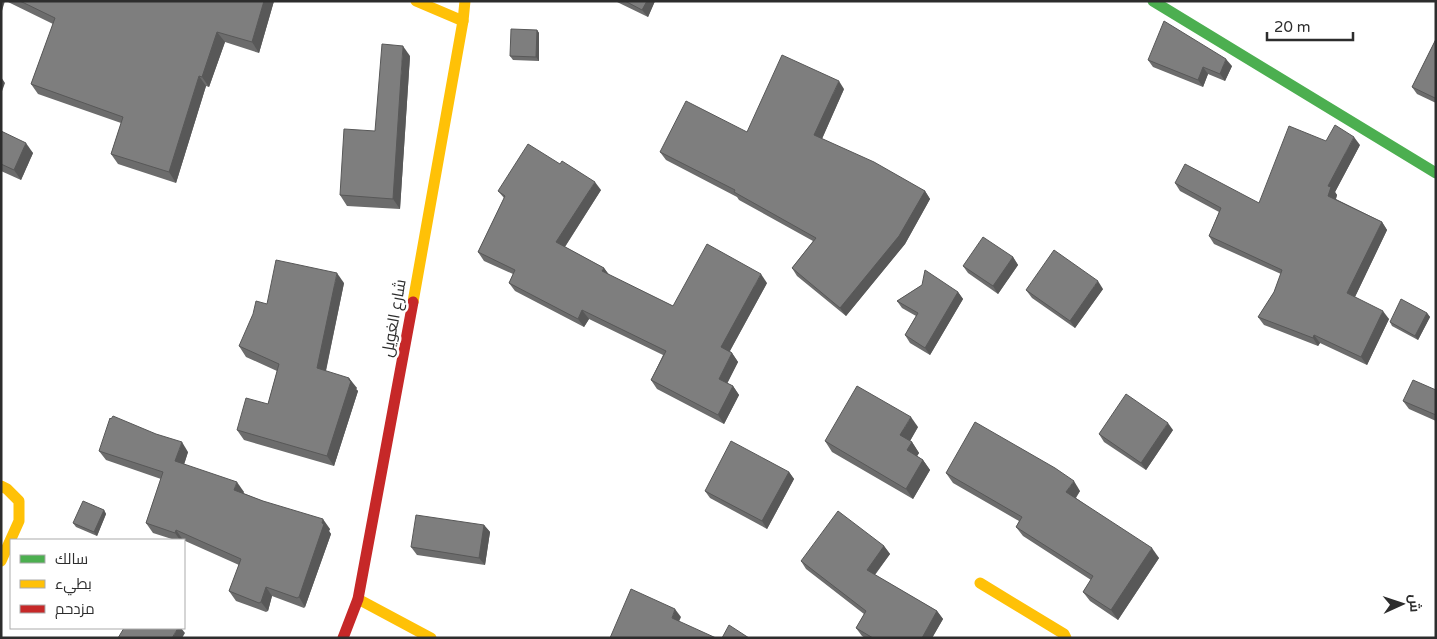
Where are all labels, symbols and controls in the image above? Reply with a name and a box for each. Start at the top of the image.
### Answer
scale bar [1267,10,1353,42]
text: 20 m [1274,18,1311,36]
street label: شارع الغويل [377,278,412,359]
legend [10,539,185,629]
text: سالك [55,550,88,568]
text: بطيء [55,575,92,596]
north arrow [1377,579,1427,629]
text: ش [1406,594,1423,613]
text: مزدحم [55,600,95,619]

